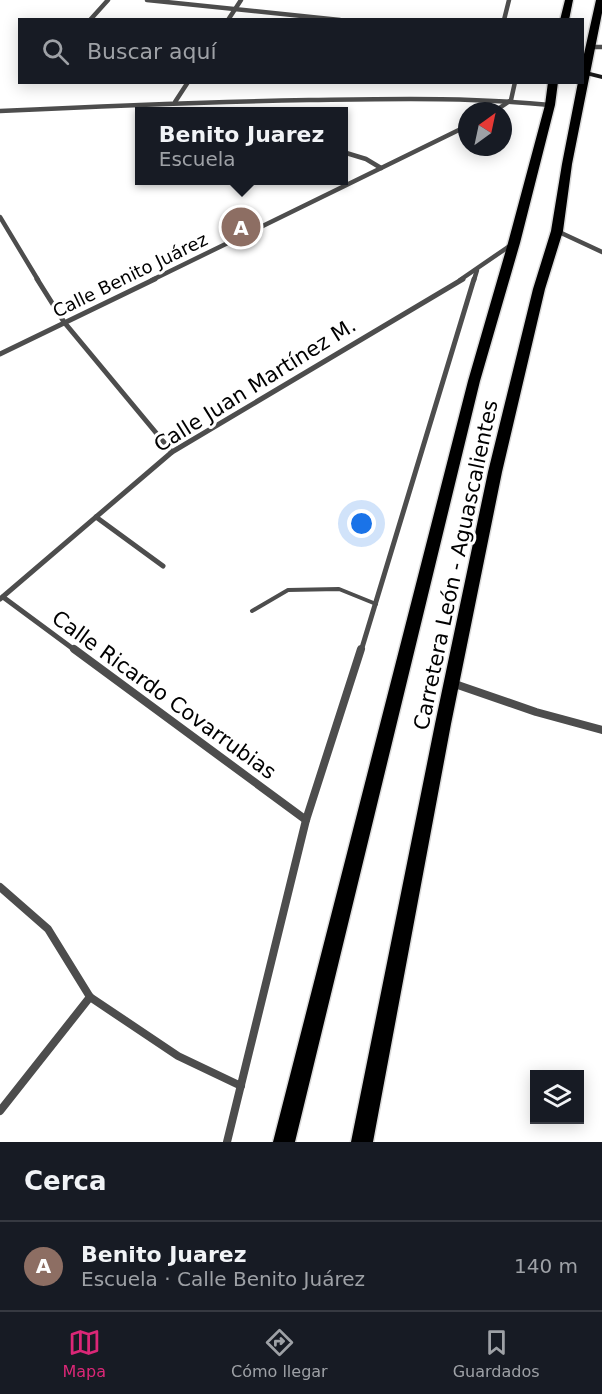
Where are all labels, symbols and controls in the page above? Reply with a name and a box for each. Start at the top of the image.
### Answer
search box [18,18,584,84]
icon: search [39,35,72,68]
text: Buscar aquí [87,39,217,64]
north arrow [458,102,512,156]
popup [135,107,348,185]
text: Benito Juarez [159,122,324,147]
text: Escuela [159,147,236,171]
pin: A [222,204,260,250]
street label: Calle Benito Juárez [49,228,211,322]
street label: Calle Juan Martínez M. [150,313,360,457]
street label: Carretera León - Aguascalientes [409,398,503,732]
your location [347,509,376,538]
street label: Calle Ricardo Covarrubias [47,606,281,784]
map controls [530,1070,584,1124]
button: layers [530,1070,584,1124]
text: Cerca [24,1166,107,1196]
text: Benito Juarez [81,1242,246,1267]
text: A [36,1254,51,1278]
text: 140 m [514,1254,578,1278]
text: Escuela · Calle Benito Juárez [81,1267,365,1291]
tab: Mapa [62,1326,106,1381]
tab: Cómo llegar [231,1326,328,1381]
tab: Guardados [453,1326,540,1381]

